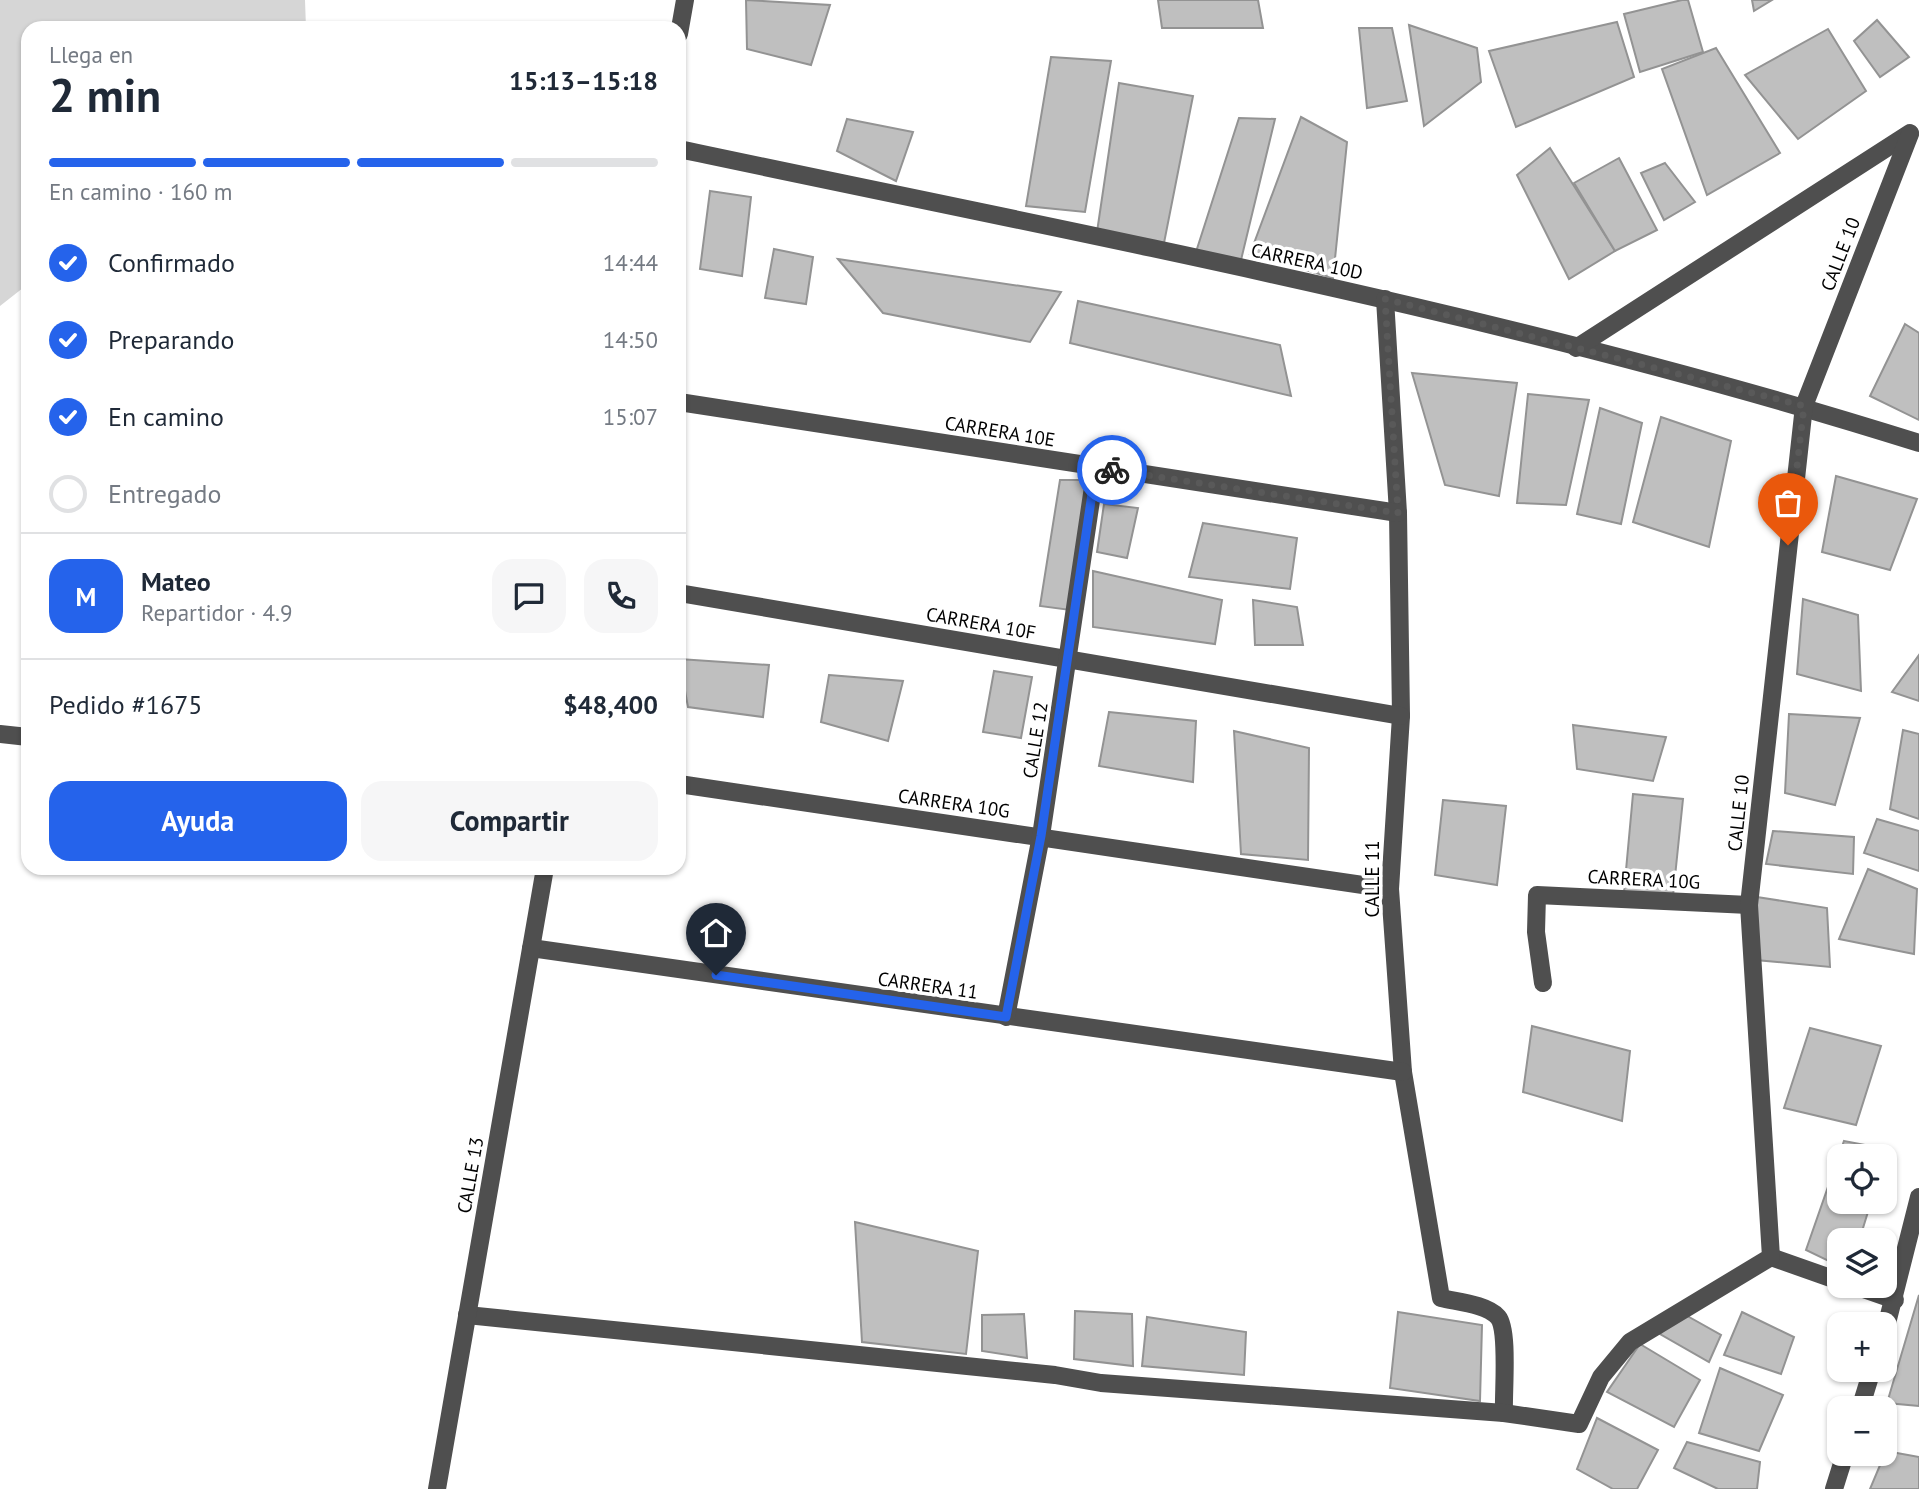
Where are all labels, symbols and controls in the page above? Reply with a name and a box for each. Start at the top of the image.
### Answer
text: Llega en [49,40,133,69]
text: 15:13–15:18 [509,64,658,97]
text: 2 min [49,65,161,125]
text: En camino · 160 m [49,177,232,206]
street label: CALLE 10 [1815,214,1865,294]
street label: CARRERA 10D [1249,237,1365,285]
icon: check [49,244,87,282]
text: Confirmado [108,246,235,279]
text: 14:44 [603,248,658,277]
icon: check [49,321,87,359]
text: Preparando [108,323,235,356]
text: 14:50 [603,325,658,354]
icon: check [49,398,87,436]
text: En camino [108,400,224,433]
text: 15:07 [603,402,658,431]
street label: CARRERA 10E [943,410,1057,452]
courier [1077,435,1147,505]
icon: bike [1093,451,1131,489]
pin [1758,473,1818,545]
text: Entregado [108,477,222,510]
icon: bag [1769,484,1807,522]
button: chat [492,559,566,633]
button: phone [584,559,658,633]
text: Mateo [141,565,211,598]
text: M [76,580,96,613]
text: Repartidor · 4.9 [141,598,293,627]
street label: CARRERA 10F [924,602,1038,644]
text: Pedido #1675 [49,688,202,721]
text: $48,400 [563,688,658,721]
street label: CALLE 12 [1017,700,1053,780]
street label: CALLE 10 [1722,773,1754,853]
button: Ayuda [49,781,347,861]
button: Compartir [361,781,658,861]
street label: CARRERA 10G [896,783,1012,823]
street label: CALLE 11 [1360,840,1384,918]
street label: CARRERA 10G [1587,864,1701,894]
pin [686,903,746,975]
icon: home [697,914,735,952]
street label: CARRERA 11 [876,966,980,1004]
street label: CALLE 13 [451,1135,489,1215]
map controls [1827,1144,1897,1466]
button: locate [1827,1144,1897,1214]
button: layers [1827,1228,1897,1298]
button: + [1827,1312,1897,1382]
button: − [1827,1396,1897,1466]

